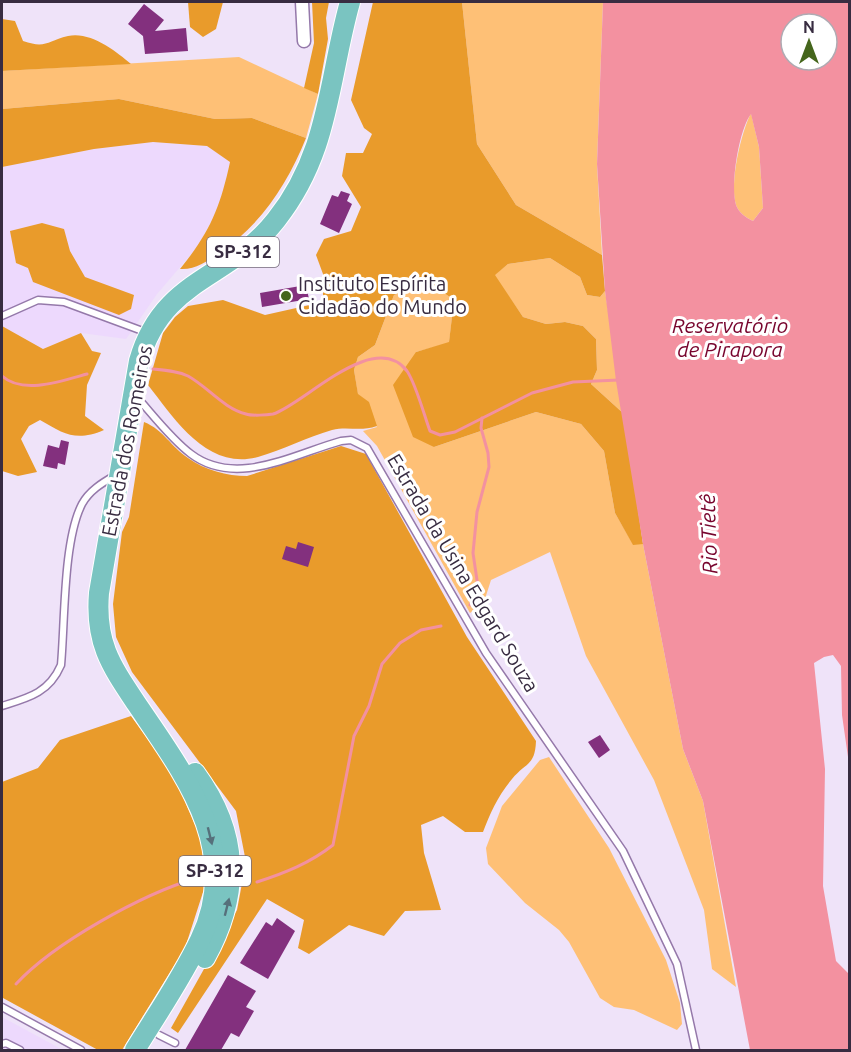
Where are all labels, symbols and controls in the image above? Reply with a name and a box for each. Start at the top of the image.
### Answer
north arrow [779,12,839,72]
text: N [803,18,815,36]
road number: SP-312 [207,237,279,267]
place label: Instituto Espírita Cidadão do Mundo [298,272,467,318]
marker: Instituto Espírita Cidadão do Mundo [279,289,293,303]
water label: Reservatório de Pirapora [672,313,788,361]
street label: Estrada dos Romeiros [97,343,156,538]
street label: Estrada da Usina Edgard Souza [383,450,544,696]
water label: Rio Tietê [695,493,721,574]
one-way arrow [206,827,216,845]
road number: SP-312 [179,856,251,886]
one-way arrow [222,898,232,916]

